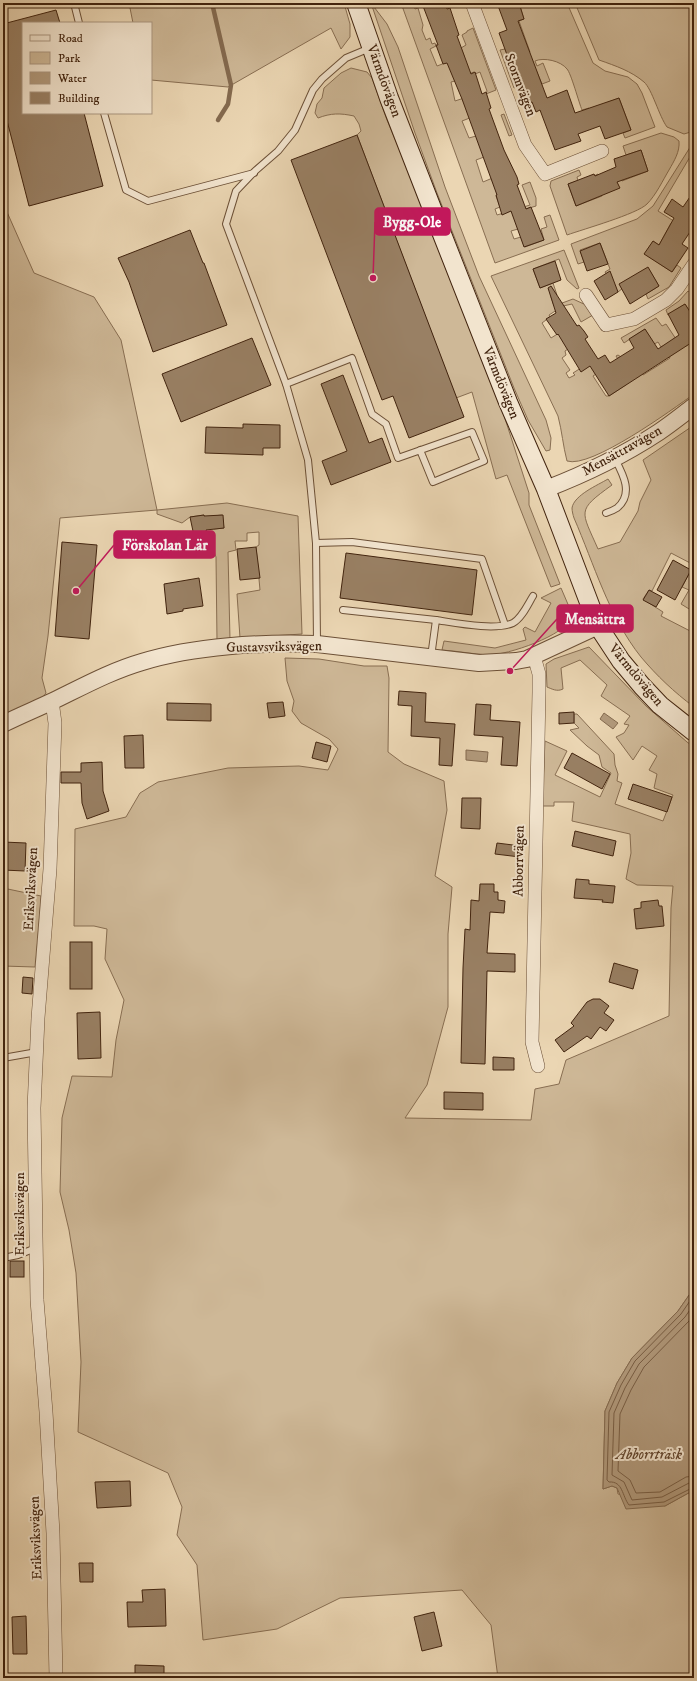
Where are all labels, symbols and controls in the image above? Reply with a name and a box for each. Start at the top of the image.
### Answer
legend [22,22,152,114]
text: Road [58,31,83,46]
street label: Värmdövägen [362,41,406,121]
text: Park [58,51,80,66]
street label: Stormvägen [500,51,541,120]
text: Water [57,71,87,86]
text: Building [58,91,99,106]
callout: Bygg-Ole [375,208,450,235]
text: Bygg-Ole [383,213,442,232]
street label: Värmdövägen [478,343,524,422]
street label: Mensättravägen [579,421,666,480]
callout: Förskolan Lär [114,531,215,558]
text: Förskolan Lär [122,536,208,555]
callout: Mensättra [557,605,633,632]
text: Mensättra [565,610,626,629]
street label: Gustavsviksvägen [226,637,323,657]
street label: Värmdövägen [604,639,668,711]
street label: Abborrvägen [509,824,529,897]
street label: Eriksviksvägen [20,846,42,931]
street label: Eriksviksvägen [11,1171,29,1256]
water label: Abborrträsk [614,1445,683,1464]
street label: Eriksviksvägen [26,1495,46,1580]

